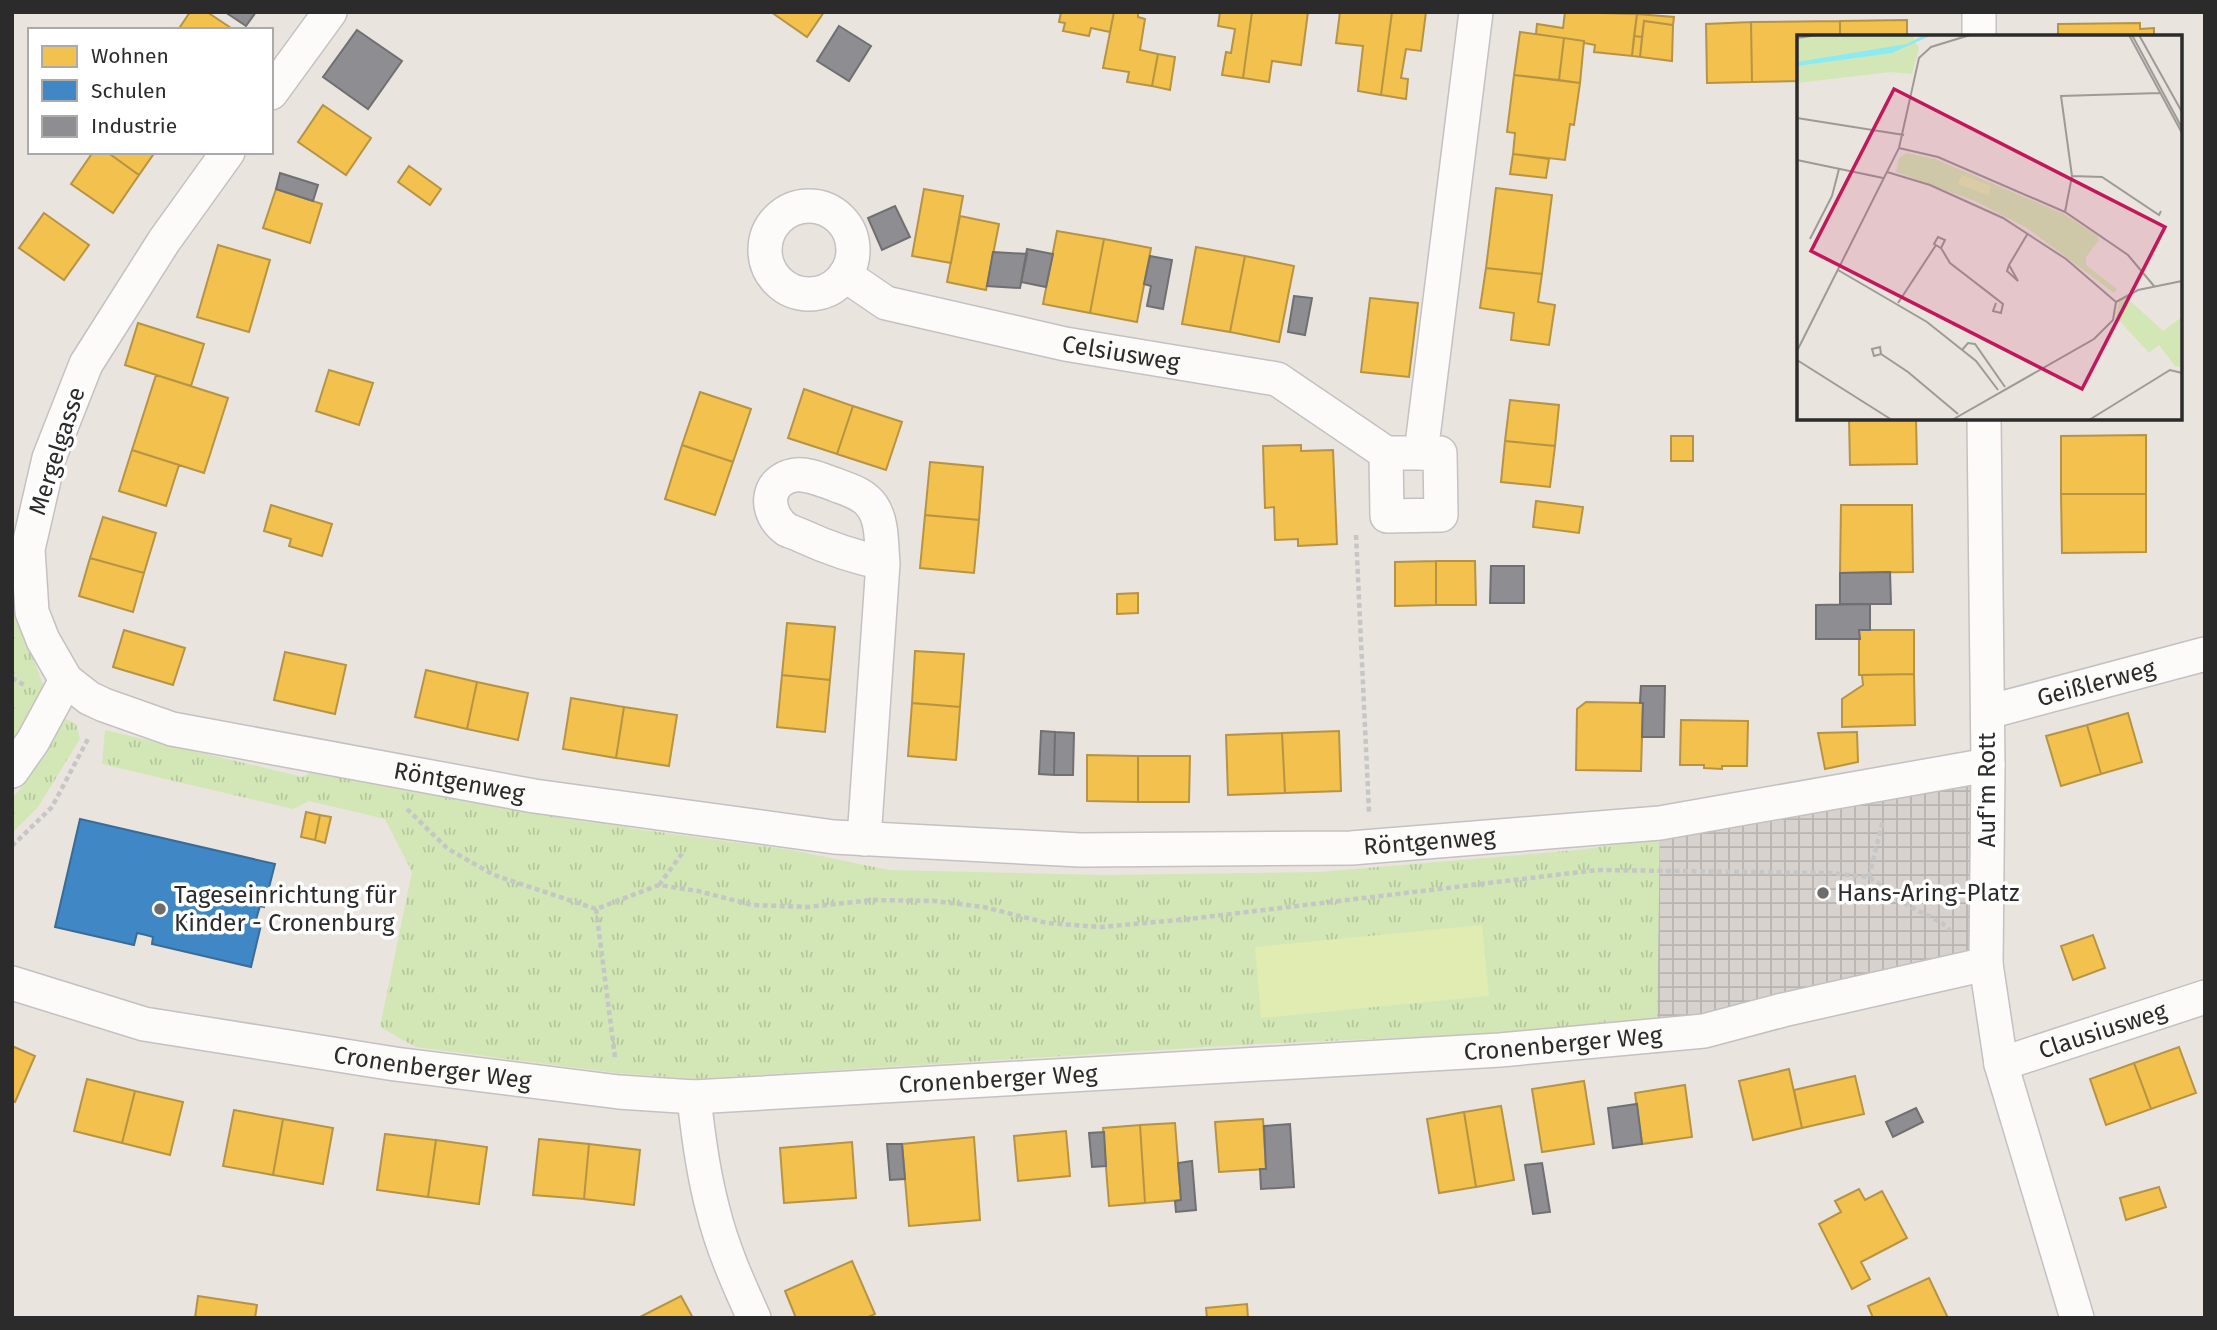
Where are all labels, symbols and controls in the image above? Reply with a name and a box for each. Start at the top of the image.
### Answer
legend [28,28,273,154]
inset map [1797,35,2182,420]
text: Wohnen [91,43,169,69]
text: Schulen [91,78,167,104]
text: Industrie [91,113,177,139]
street label: Celsiusweg [1060,330,1182,377]
street label: Mergelgasse [23,383,91,519]
street label: Geißlerweg [2034,654,2159,712]
street label: Auf'm Rott [1973,732,2001,848]
street label: Röntgenweg [391,756,528,808]
street label: Röntgenweg [1362,822,1497,861]
place label: Hans-Aring-Platz [1837,879,2019,907]
place label: Tageseinrichtung für Kinder - Cronenburg [174,881,397,937]
marker: Hans-Aring-Platz [1815,885,1831,901]
marker: Tageseinrichtung für Kinder - Cronenburg [152,901,168,917]
street label: Clausiusweg [2035,996,2171,1065]
street label: Cronenberger Weg [1463,1021,1664,1066]
street label: Cronenberger Weg [332,1040,533,1095]
street label: Cronenberger Weg [898,1059,1099,1099]

